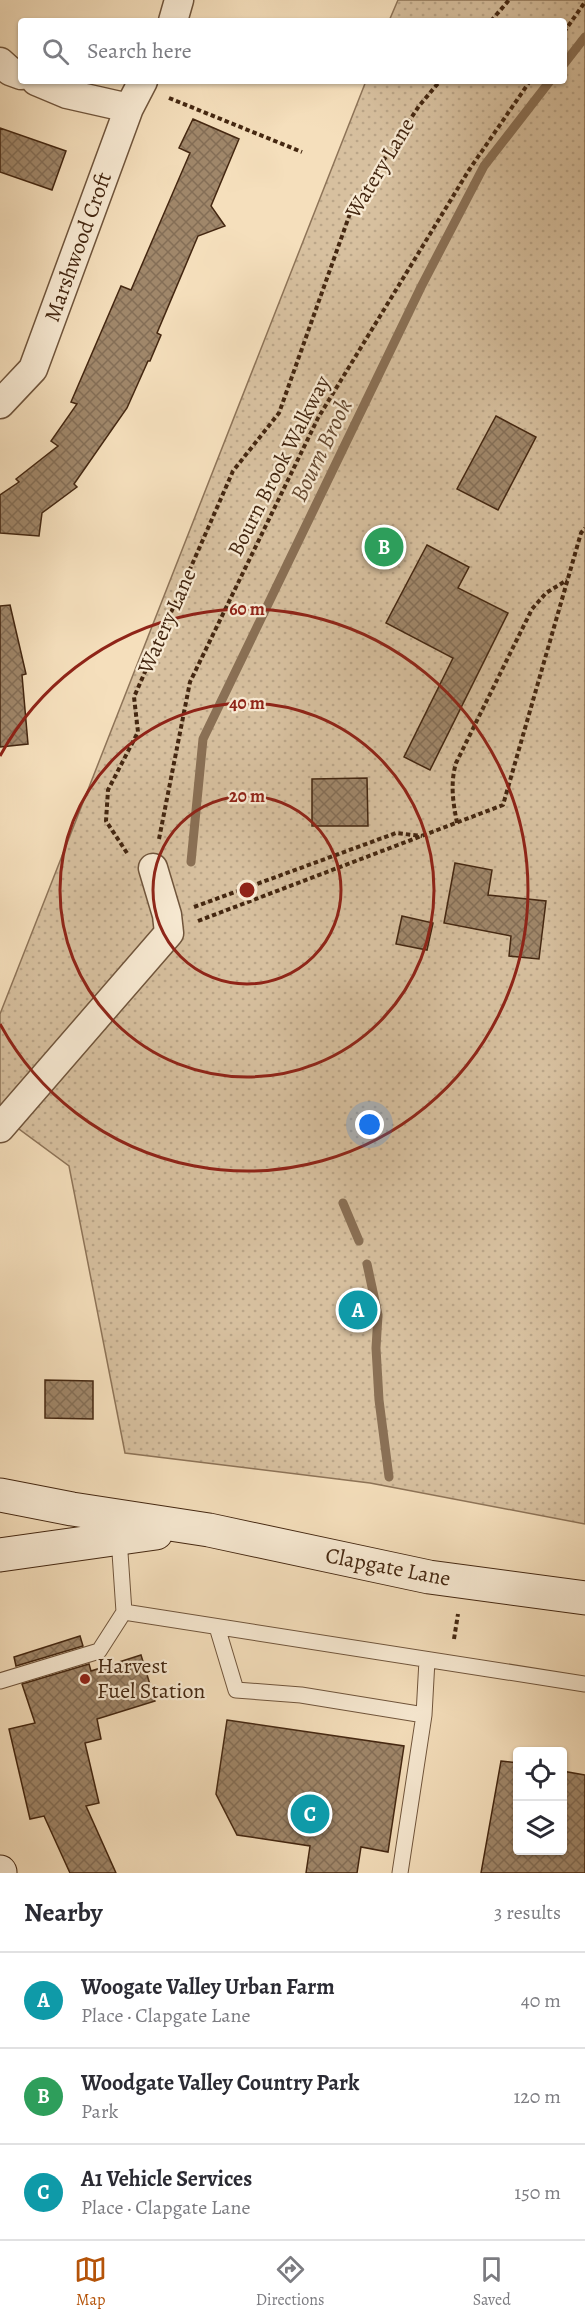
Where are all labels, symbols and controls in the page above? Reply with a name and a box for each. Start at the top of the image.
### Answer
search box [18,18,567,84]
icon: search [39,35,72,68]
text: Search here [87,36,192,66]
street label: Watery Lane [338,112,422,225]
street label: Marshwood Croft [37,168,119,326]
street label: Bourn Brook Walkway [220,370,338,561]
water label: Bourn Brook [282,393,360,507]
pin: B [364,524,404,570]
street label: Watery Lane [130,564,204,679]
text: 60 m [229,597,265,621]
text: 40 m [229,691,265,715]
text: 20 m [229,784,265,808]
centre of rings [237,880,257,900]
your location [355,1110,384,1139]
pin: A [338,1288,378,1332]
street label: Clapgate Lane [323,1540,453,1594]
place label: Harvest Fuel Station [97,1651,205,1706]
marker: Harvest Fuel Station [78,1672,92,1686]
map controls [513,1747,567,1855]
button: locate [513,1747,567,1801]
pin: C [290,1792,330,1836]
button: layers [513,1801,567,1855]
text: Nearby [24,1895,103,1930]
text: 3 results [494,1899,561,1926]
text: Woogate Valley Urban Farm [81,1972,335,2002]
text: A [37,1987,50,2014]
text: 40 m [521,1987,561,2014]
text: Place · Clapgate Lane [81,2002,251,2029]
text: Woodgate Valley Country Park [81,2068,359,2098]
text: B [37,2083,50,2110]
text: 120 m [513,2083,561,2110]
text: Park [81,2098,119,2125]
text: A1 Vehicle Services [81,2164,252,2194]
text: C [37,2179,50,2206]
text: 150 m [514,2179,561,2206]
text: Place · Clapgate Lane [81,2194,251,2221]
tab: Map [74,2253,107,2311]
tab: Directions [256,2253,324,2311]
tab: Saved [473,2253,511,2311]

